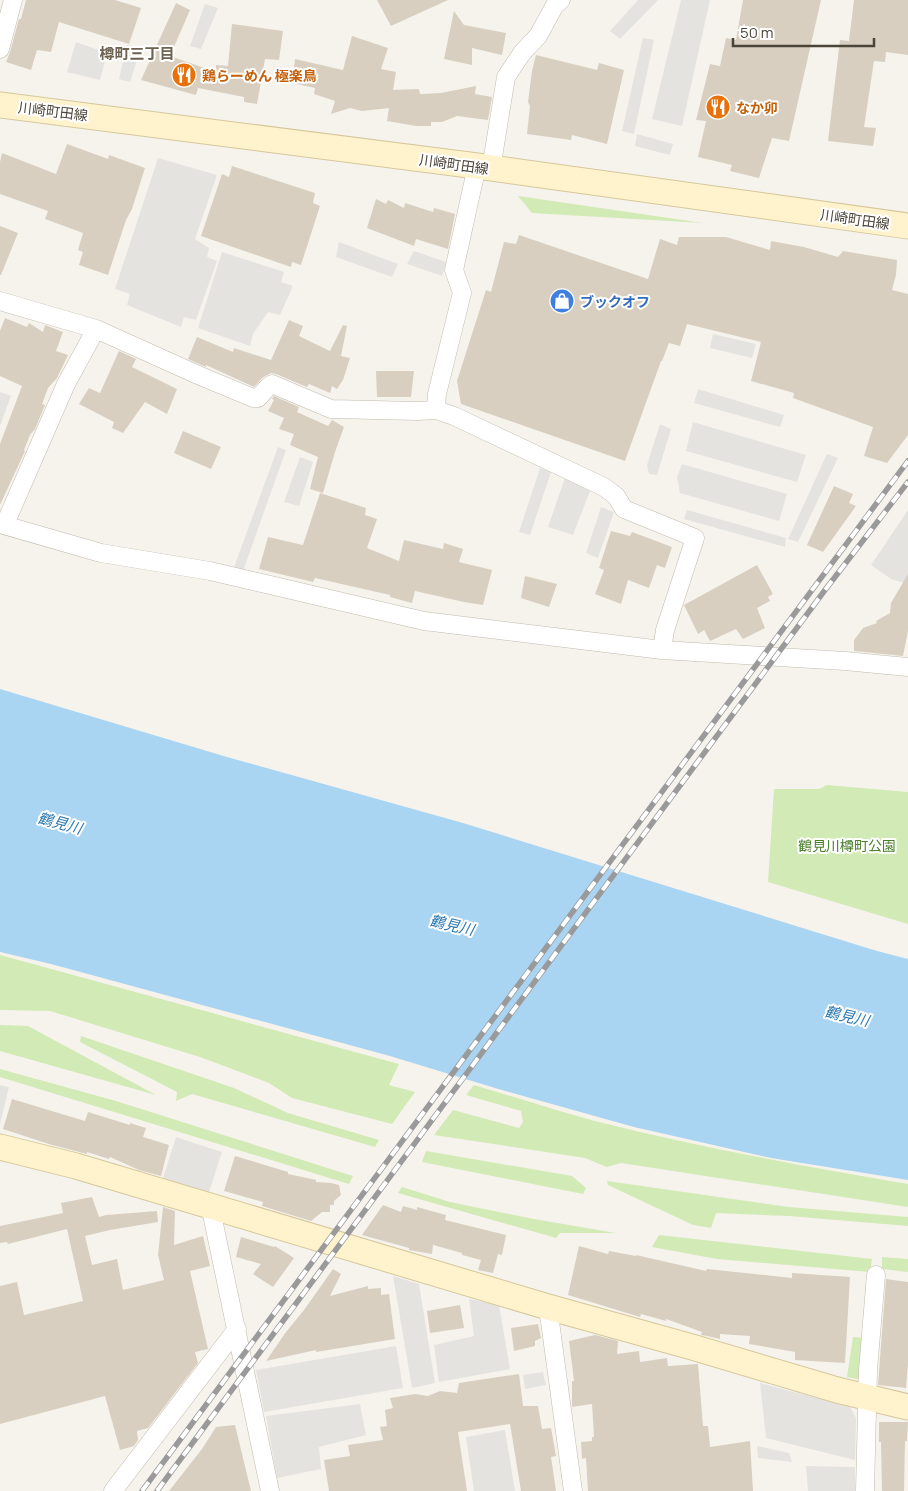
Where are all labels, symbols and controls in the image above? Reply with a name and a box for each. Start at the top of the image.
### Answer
scale bar [733,15,874,47]
text: 50 m [740,22,774,43]
district label: 樽町三丁目 [99,43,175,64]
restaurant icon: 鶏らーめん 極楽鳥 [171,62,197,88]
place label: 鶏らーめん 極楽鳥 [202,66,317,85]
restaurant icon: なか卯 [705,94,731,120]
street label: 川崎町田線 [17,97,89,125]
place label: なか卯 [736,98,778,117]
street label: 川崎町田線 [418,150,490,178]
street label: 川崎町田線 [819,205,891,233]
shop icon: ブックオフ [549,288,575,314]
place label: ブックオフ [580,292,650,311]
water label: 鶴見川 [36,807,86,839]
park label: 鶴見川樽町公園 [798,836,896,855]
water label: 鶴見川 [428,910,478,941]
water label: 鶴見川 [823,1001,873,1032]

